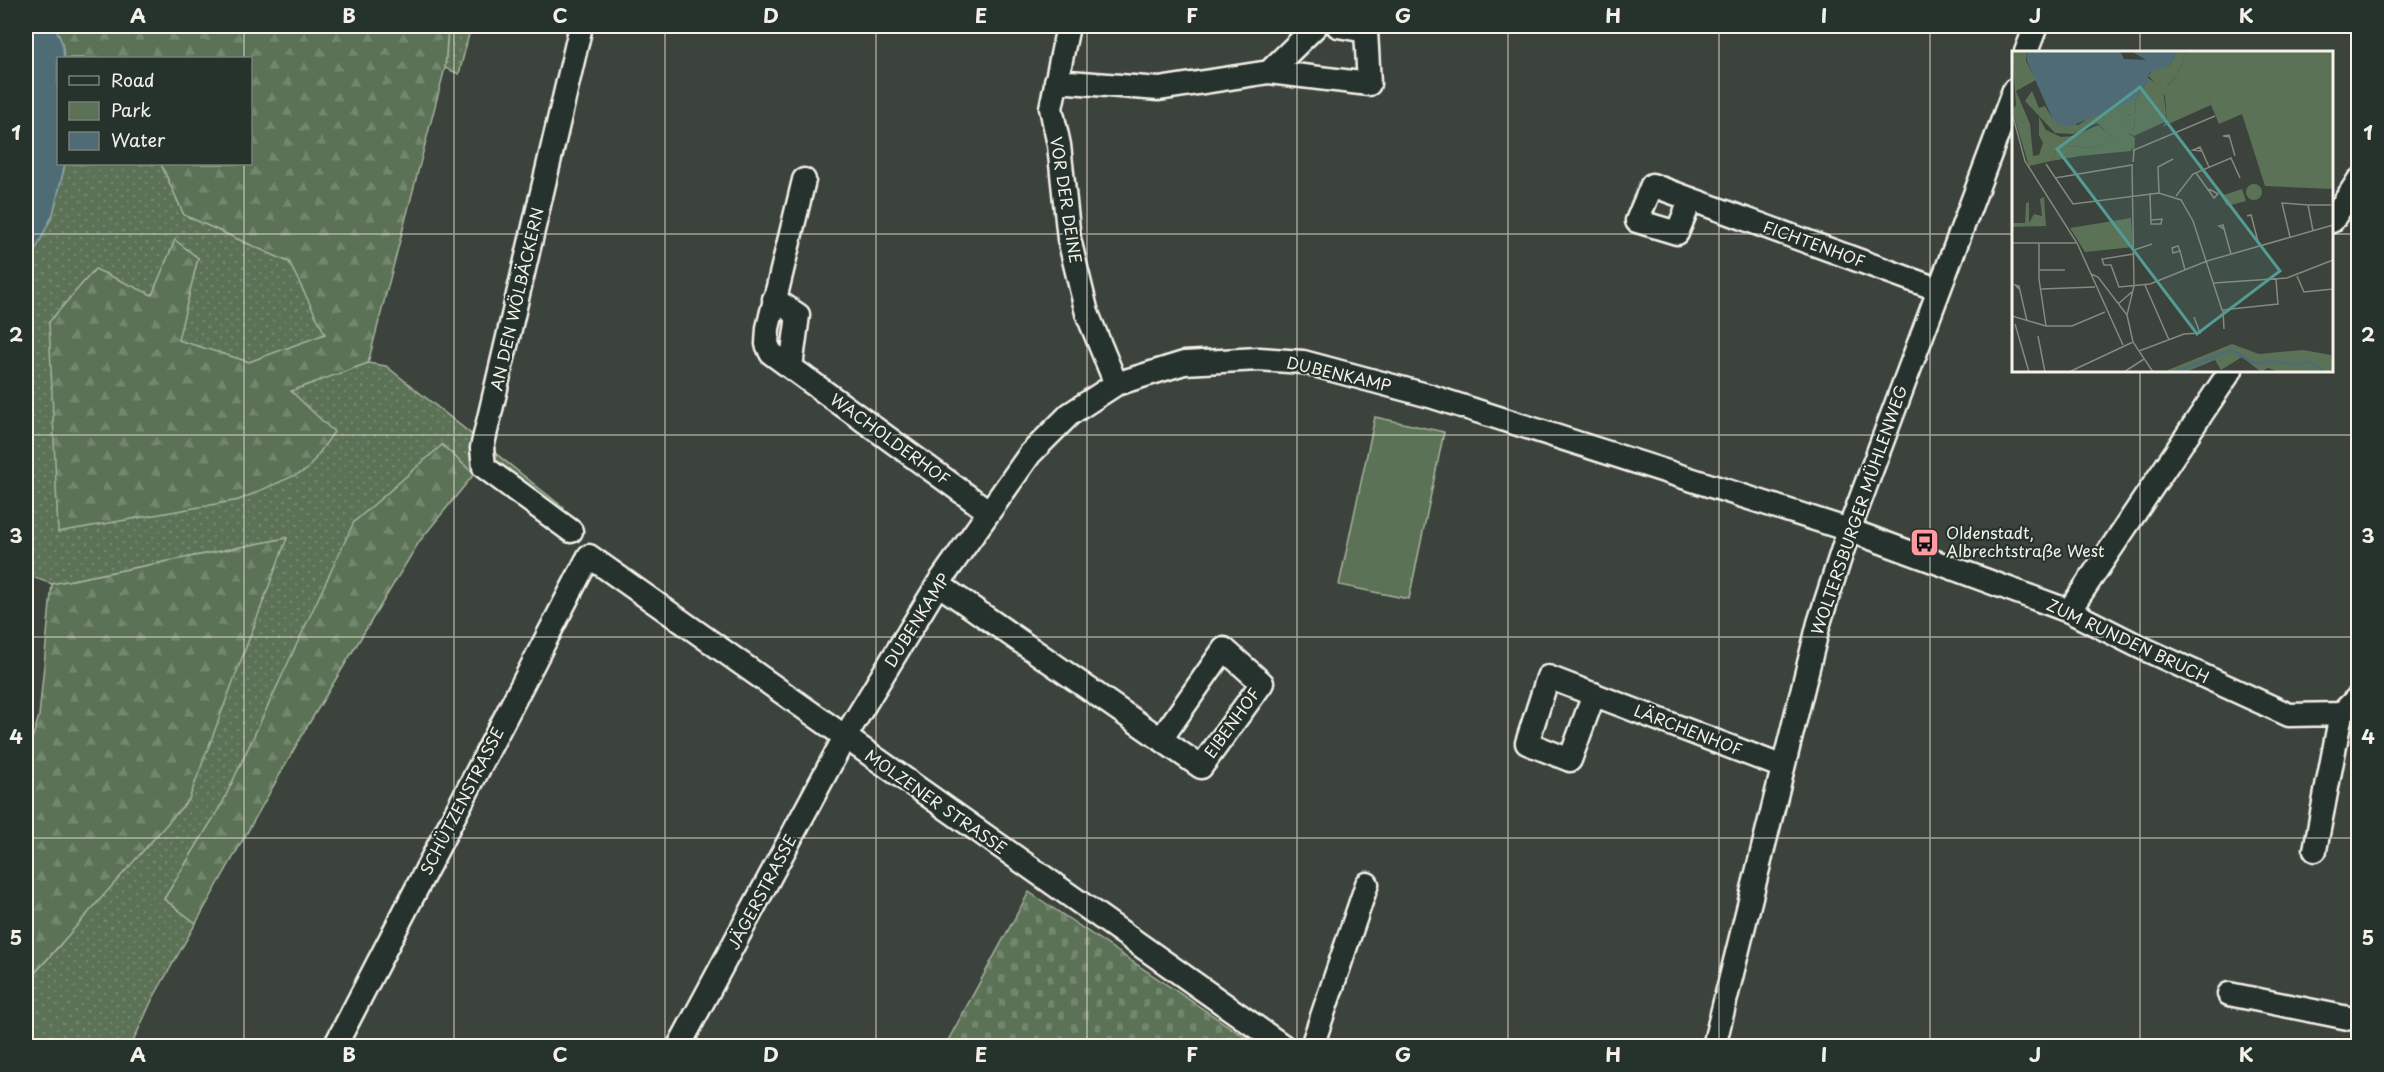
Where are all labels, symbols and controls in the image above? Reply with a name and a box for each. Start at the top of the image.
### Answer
text: A [130,0,146,30]
text: B [342,0,356,30]
text: C [552,0,568,30]
text: D [763,0,779,30]
text: E [975,0,987,30]
text: F [1186,0,1198,30]
text: G [1395,0,1411,30]
text: H [1605,0,1621,30]
text: I [1821,0,1827,30]
text: J [2029,0,2041,30]
text: K [2239,0,2254,30]
inset map [2012,51,2333,372]
legend [57,57,252,165]
text: Road [111,66,155,93]
text: Park [111,96,151,123]
text: 1 [11,117,21,147]
text: 1 [2363,117,2373,147]
text: Water [111,126,166,153]
street label: VOR DER DEINE [1045,135,1089,265]
street label: AN DEN WÖLBÄCKERN [483,205,549,393]
street label: FICHTENHOF [1760,214,1869,273]
text: 2 [9,319,23,349]
text: 2 [2361,319,2375,349]
street label: DUBENKAMP [1285,349,1394,397]
street label: WOLTERSBURGER MÜHLENWEG [1804,382,1912,638]
street label: WACHOLDERHOF [826,387,955,490]
text: 3 [9,520,23,550]
place label: Oldenstadt, Albrechtstraße West [1946,520,2104,562]
text: 3 [2361,520,2375,550]
bus stop icon: Oldenstadt, Albrechtstraße West [1909,526,1941,558]
street label: DUBENKAMP [878,568,955,671]
street label: ZUM RUNDEN BRUCH [2043,592,2214,688]
street label: EIBENHOF [1198,682,1265,762]
street label: LÄRCHENHOF [1631,697,1746,761]
text: 4 [9,721,23,751]
text: 4 [2361,721,2375,751]
street label: SCHÜTZENSTRASSE [413,722,509,879]
street label: MOLZENER STRASSE [861,743,1012,859]
street label: JÄGERSTRASSE [721,830,802,953]
text: 5 [10,922,22,952]
text: 5 [2362,922,2374,952]
text: A [130,1039,146,1069]
text: B [342,1039,356,1069]
text: C [552,1039,568,1069]
text: D [763,1039,779,1069]
text: E [975,1039,987,1069]
text: F [1186,1039,1198,1069]
text: G [1395,1039,1411,1069]
text: H [1605,1039,1621,1069]
text: I [1821,1039,1827,1069]
text: J [2029,1039,2041,1069]
text: K [2239,1039,2254,1069]

